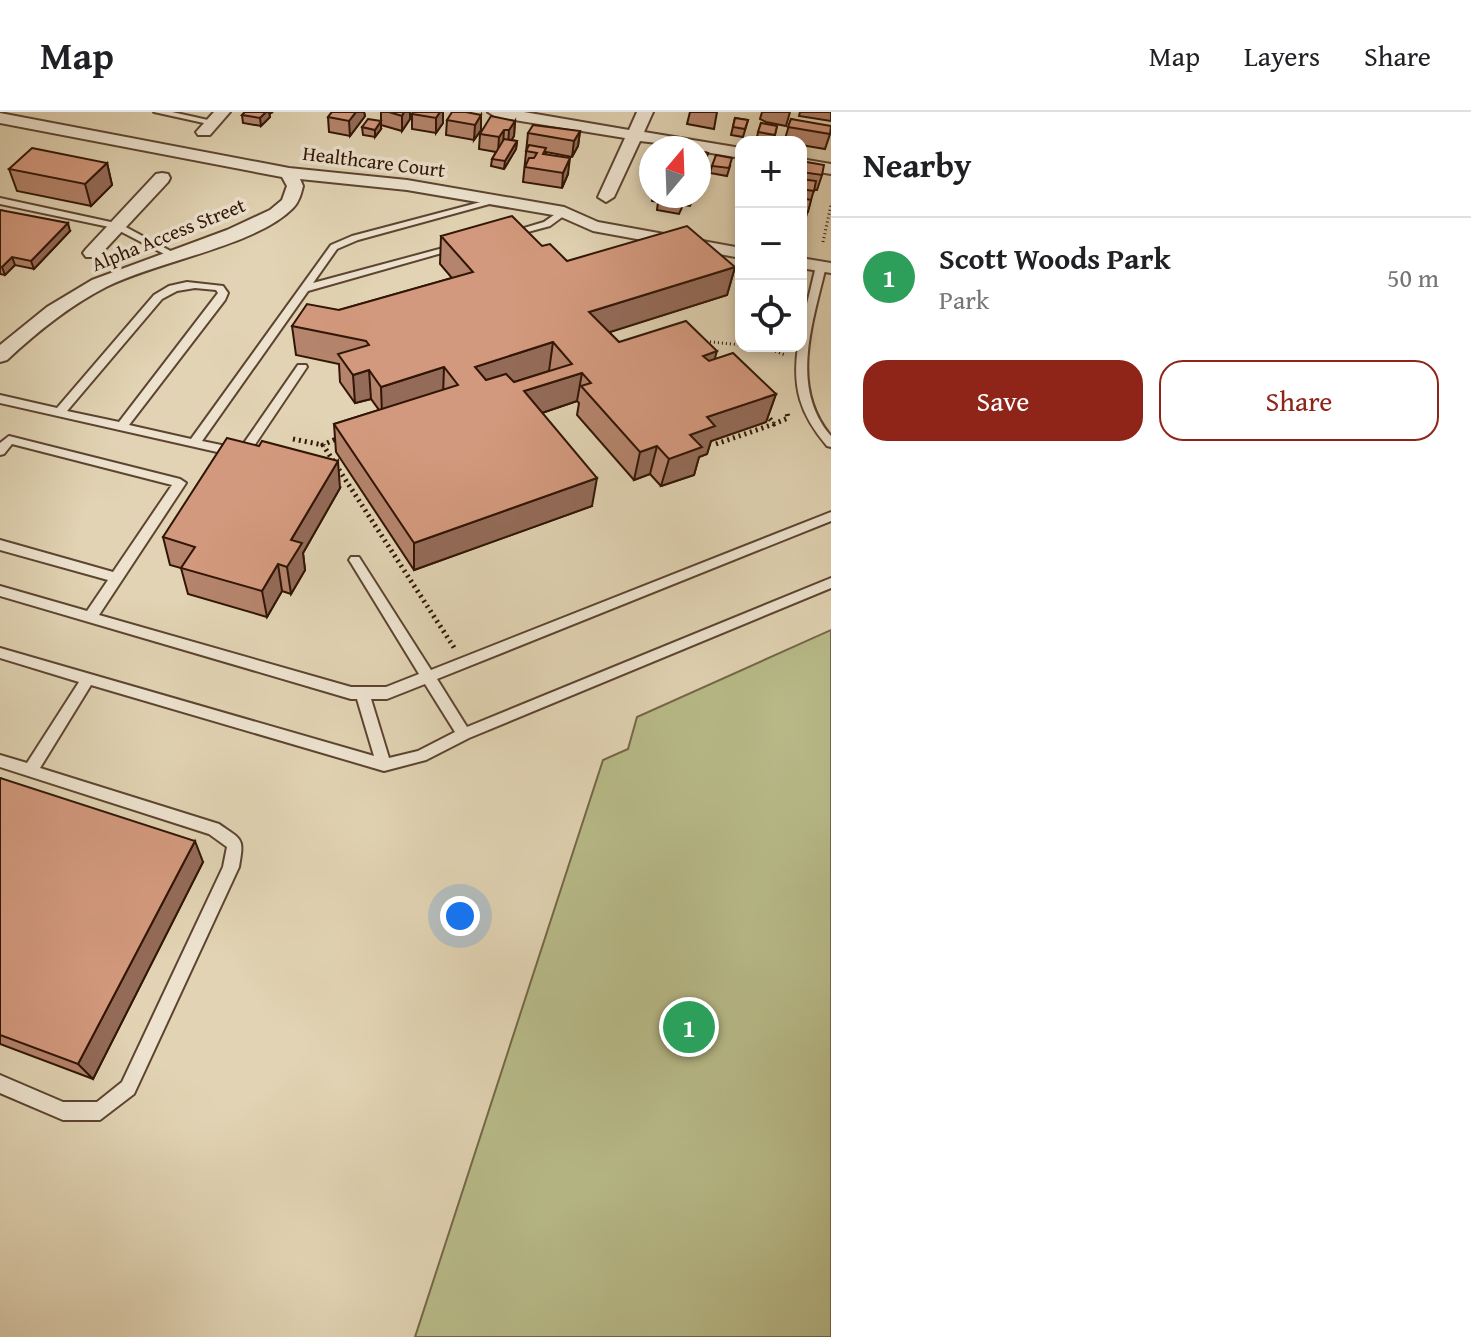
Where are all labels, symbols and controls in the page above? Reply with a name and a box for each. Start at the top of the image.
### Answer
text: Map [40,27,114,83]
text: Map [1149,35,1200,76]
text: Layers [1244,35,1320,76]
text: Share [1364,35,1431,76]
north arrow [639,136,711,208]
map controls [735,136,807,352]
button: + [735,136,807,208]
street label: Healthcare Court [301,138,447,184]
text: Nearby [863,140,972,189]
street label: Alpha Access Street [87,190,249,278]
button: − [735,208,807,280]
text: Scott Woods Park [939,236,1171,280]
text: 1 [882,258,896,297]
text: 50 m [1387,258,1439,297]
button: locate [735,280,807,352]
text: Park [939,280,989,319]
button: Save [863,360,1143,441]
button: Share [1159,360,1439,441]
your location [440,896,480,936]
pin: 1 [663,997,715,1057]

